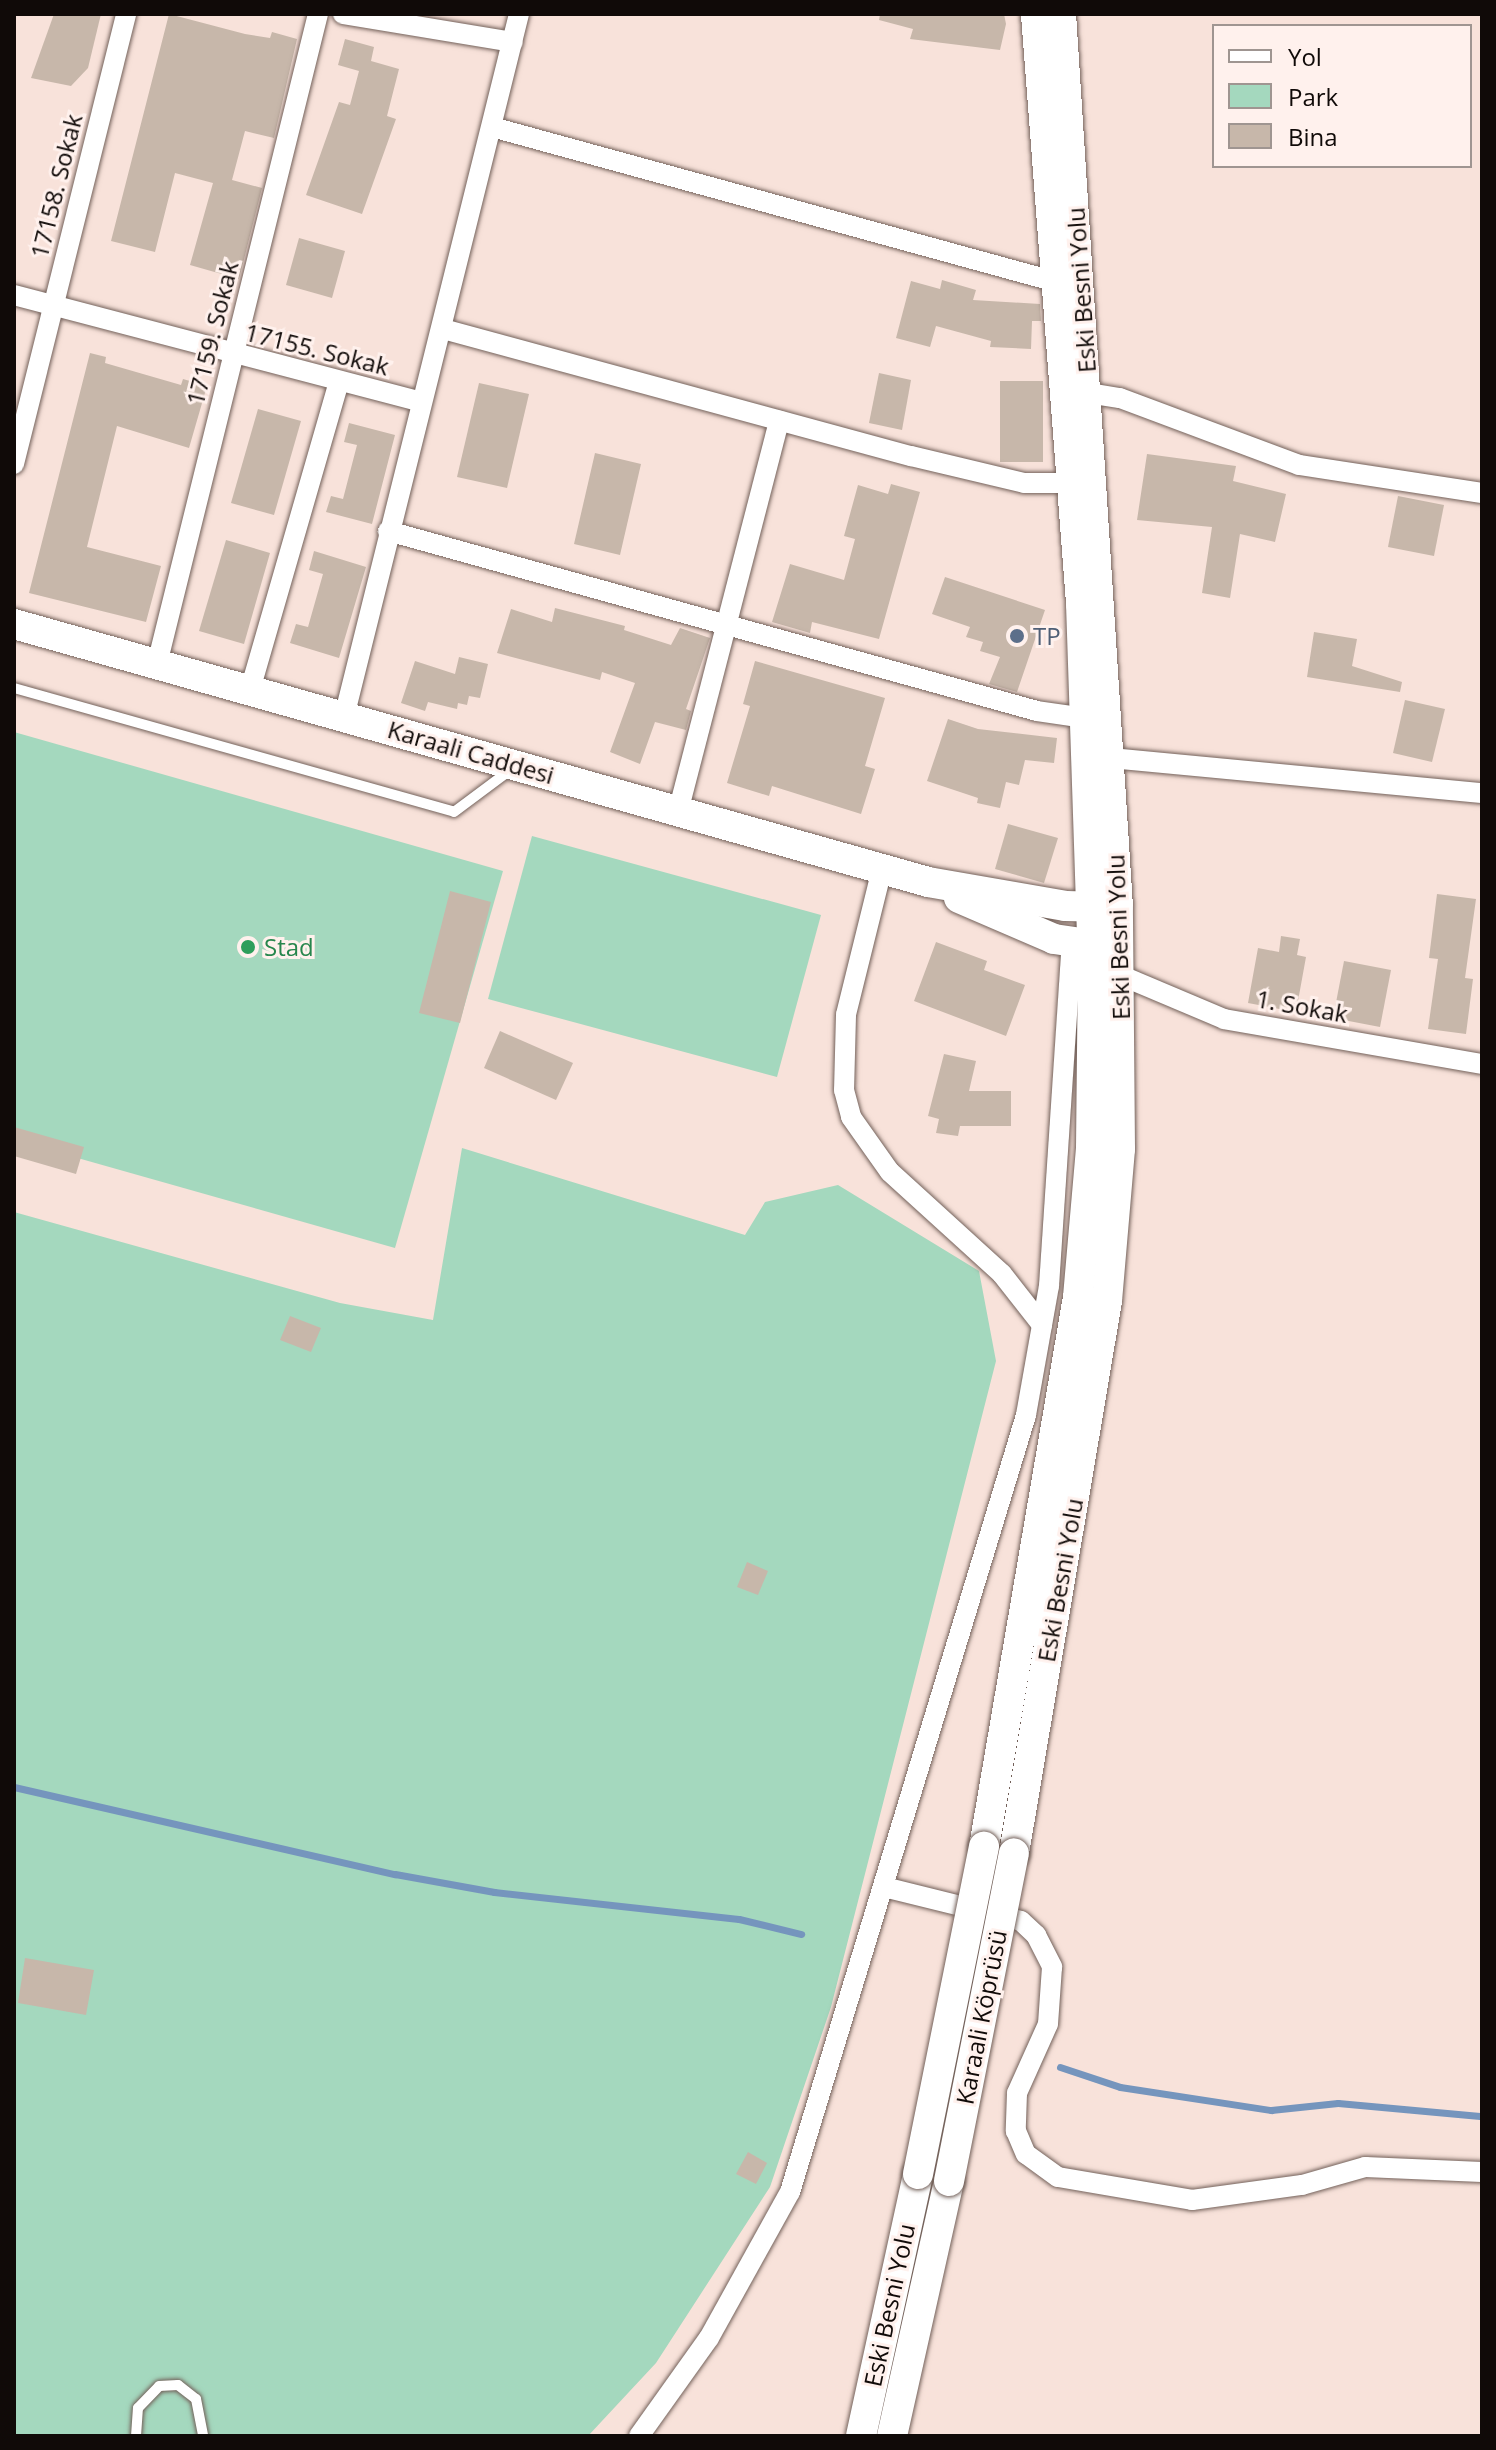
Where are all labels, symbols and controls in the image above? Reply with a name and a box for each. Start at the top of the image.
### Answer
legend [1212,24,1472,168]
text: Yol [1288,40,1322,73]
text: Park [1288,80,1338,113]
street label: 17158. Sokak [24,111,88,261]
text: Bina [1288,120,1338,153]
street label: Eski Besni Yolu [1061,206,1101,374]
street label: 17159. Sokak [180,258,244,408]
street label: 17155. Sokak [242,317,392,381]
place label: TP [1033,622,1061,650]
marker: TP [1008,627,1026,645]
street label: Karaali Caddesi [385,715,557,789]
street label: Eski Besni Yolu [1101,854,1135,1020]
place label: Stad [264,933,314,961]
marker: Stad [239,938,257,956]
street label: 1. Sokak [1254,984,1350,1028]
street label: Eski Besni Yolu [1031,1496,1089,1664]
street label: Karaali Köprüsü [950,1927,1012,2107]
street label: Eski Besni Yolu [858,2221,920,2389]

